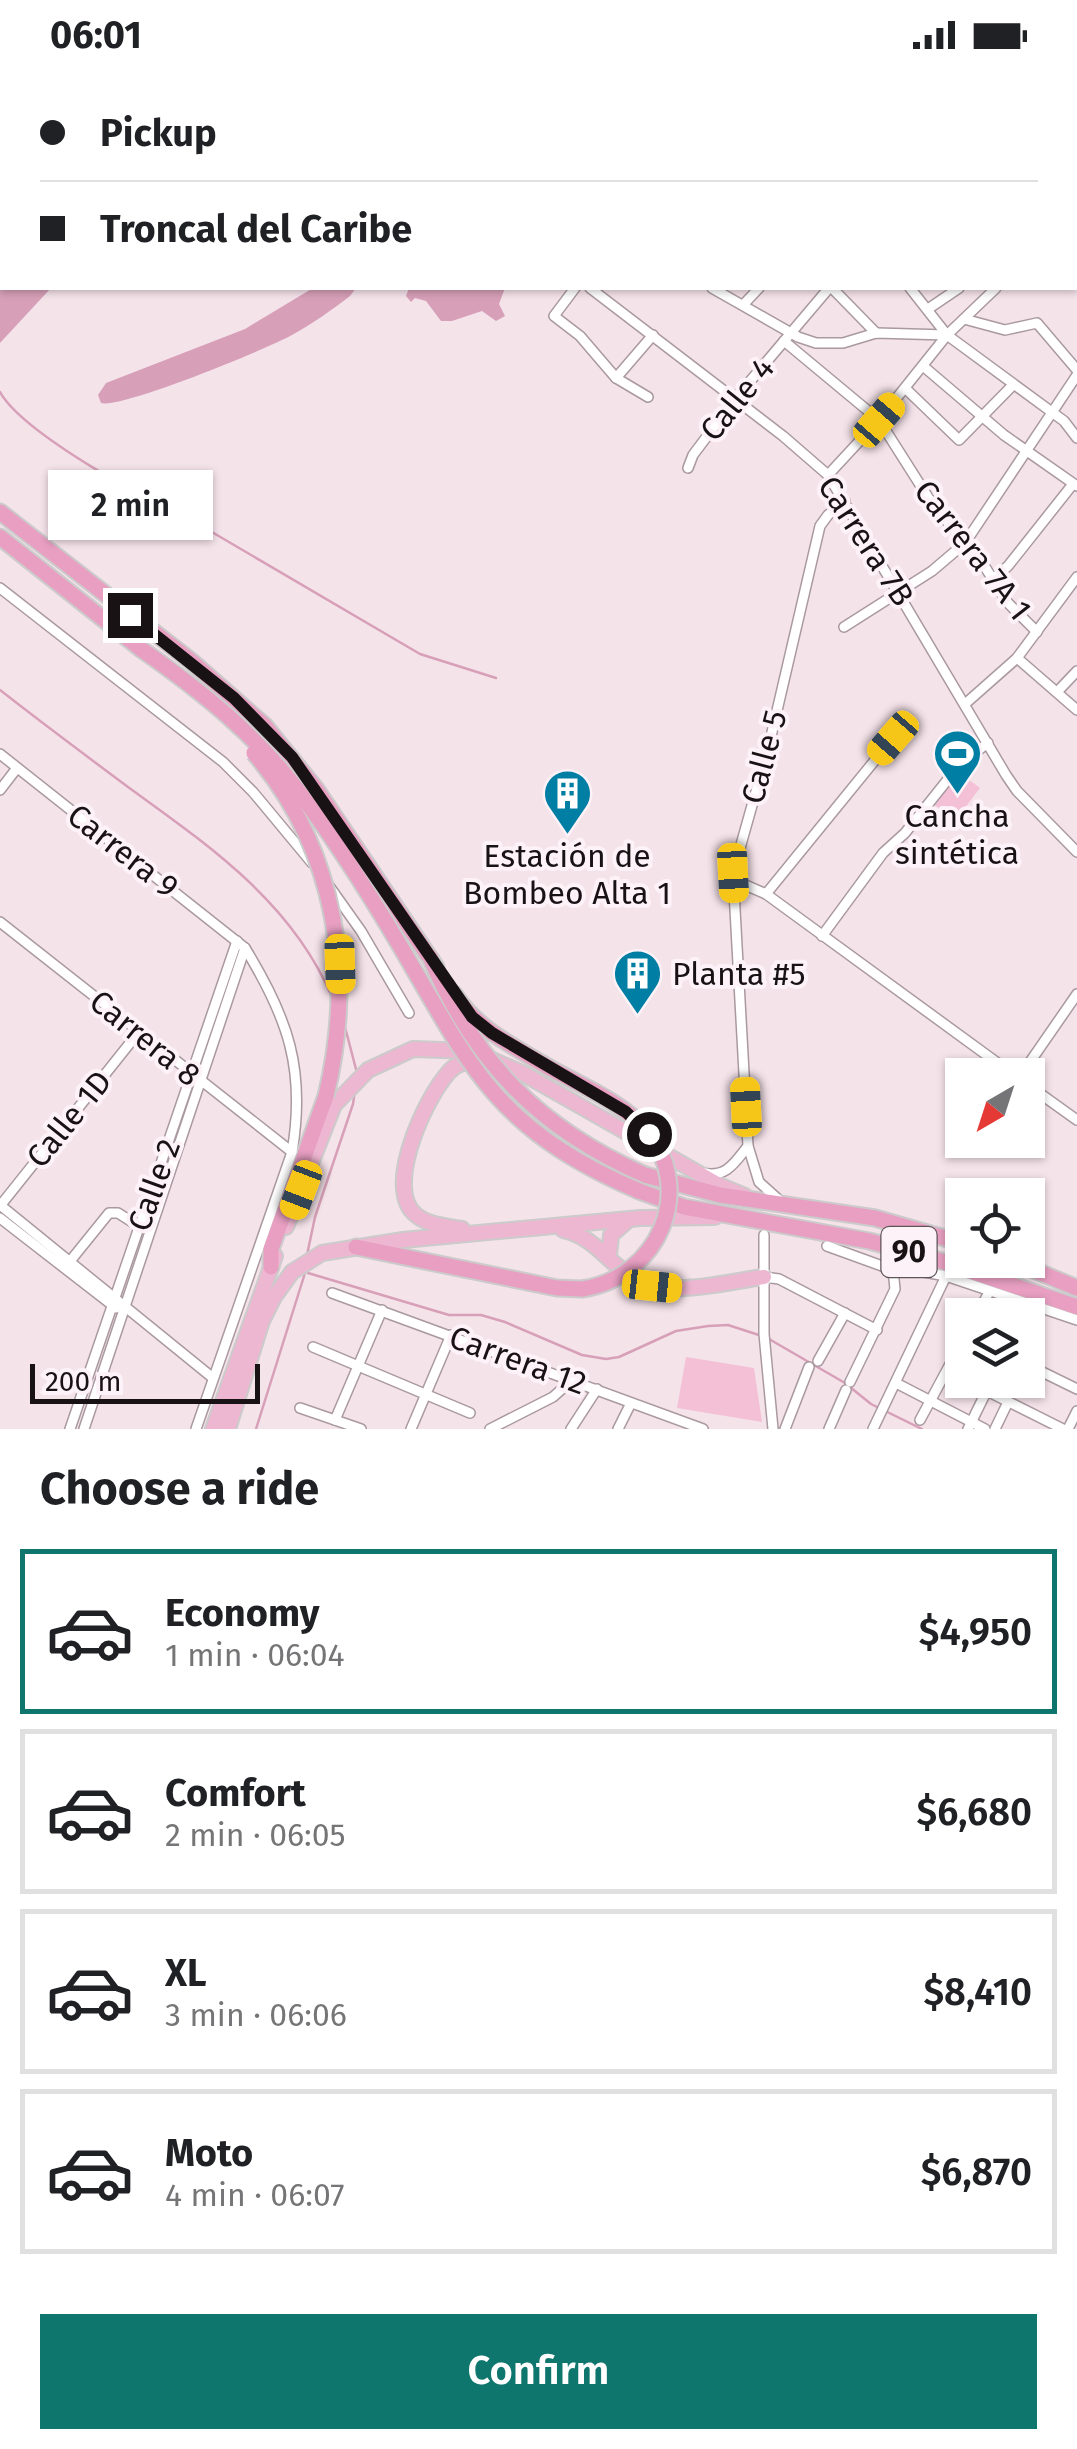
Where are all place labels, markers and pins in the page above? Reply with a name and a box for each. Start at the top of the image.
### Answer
sports icon: Cancha sintética [931,728,983,796]
building icon: Estación de Bombeo Alta 1 [541,768,593,836]
place label: Cancha sintética [895,797,1019,872]
place label: Estación de Bombeo Alta 1 [463,837,671,912]
building icon: Planta #5 [611,948,663,1016]
place label: Planta #5 [672,955,805,993]

